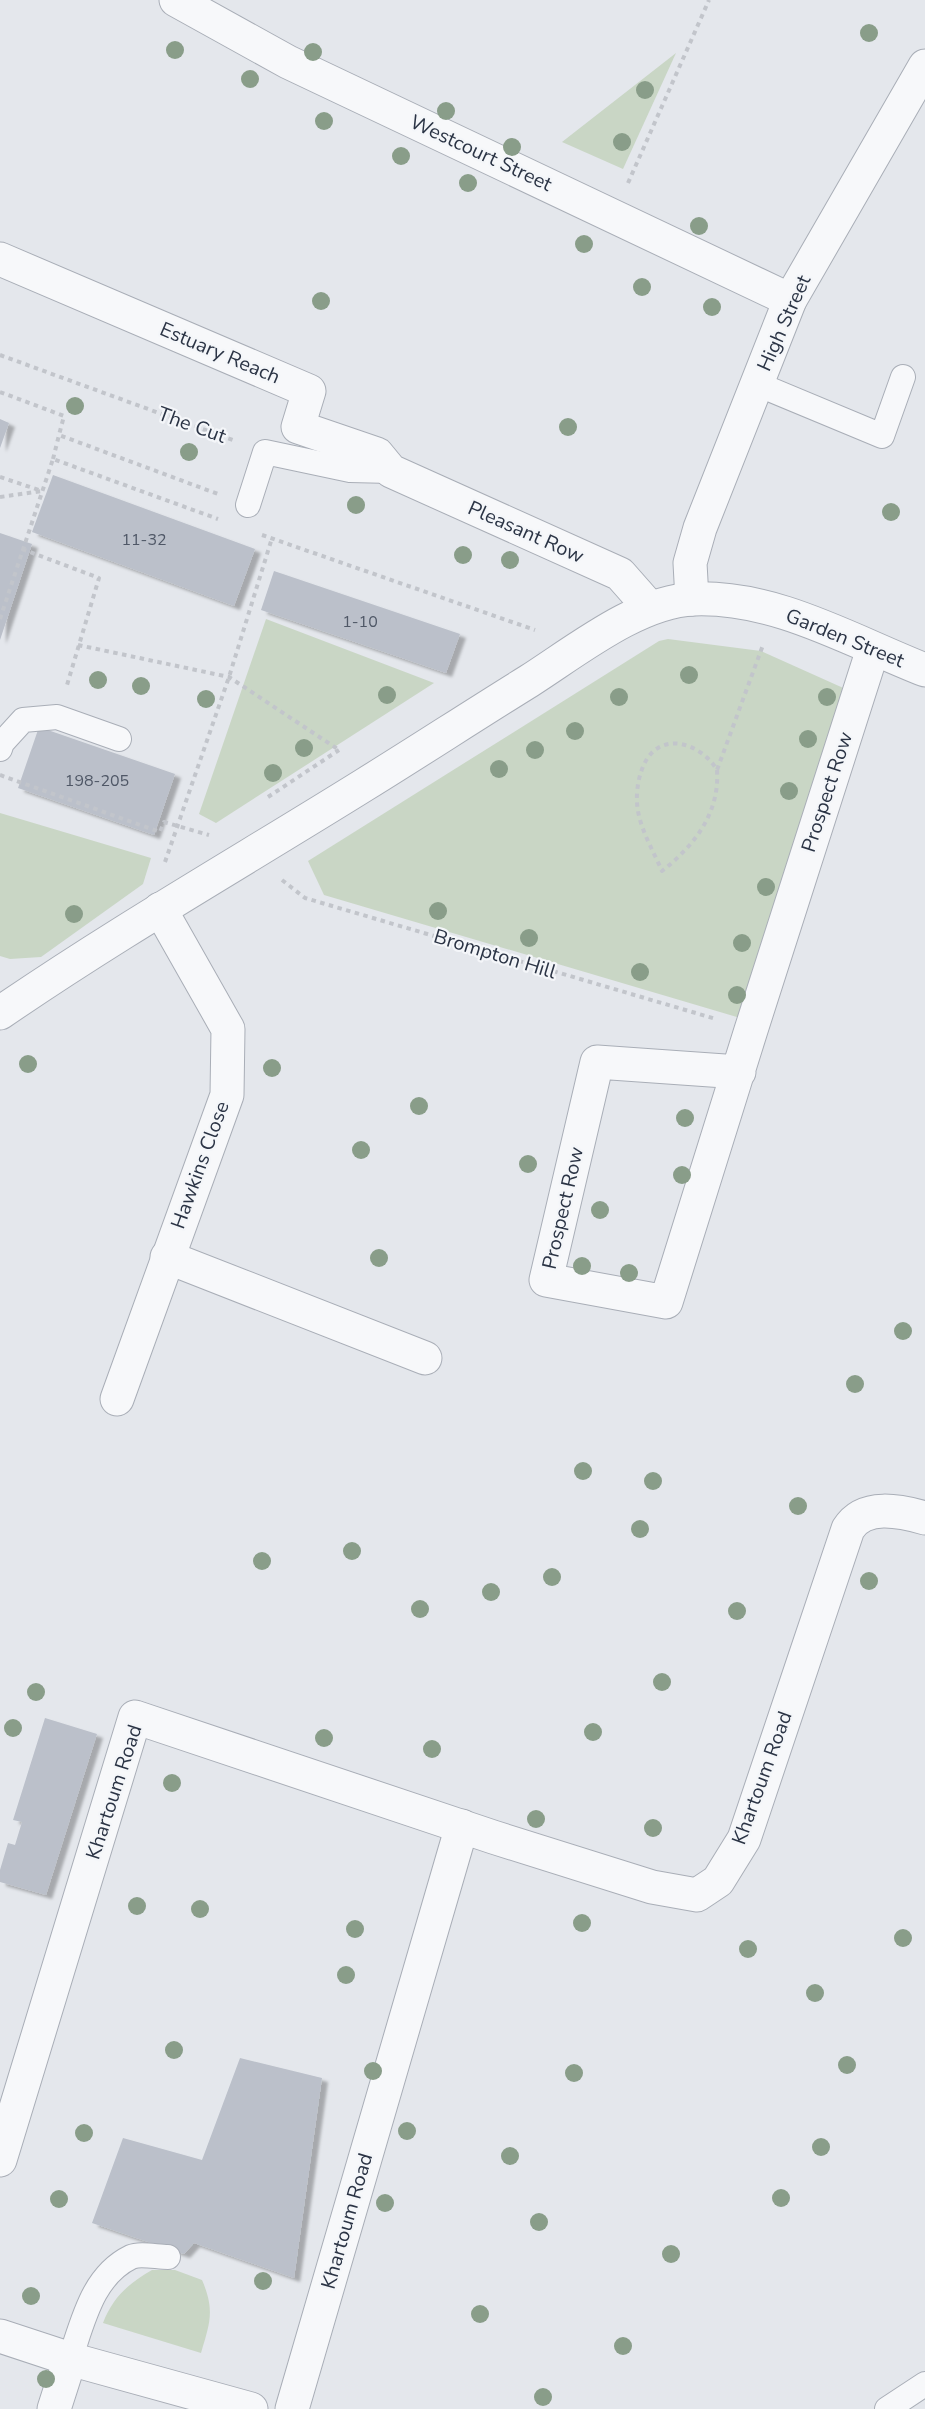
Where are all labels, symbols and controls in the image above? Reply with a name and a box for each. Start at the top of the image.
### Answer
street label: Westcourt Street [406,108,557,198]
street label: High Street [751,270,818,375]
street label: Estuary Reach [156,316,284,390]
street label: The Cut [154,400,231,450]
street label: Pleasant Row [464,494,588,570]
house number: 11-32 [121,529,167,551]
street label: Garden Street [782,602,909,674]
house number: 1-10 [342,611,378,633]
street label: Prospect Row [795,728,859,856]
house number: 198-205 [65,770,129,792]
street label: Brompton Hill [431,923,560,985]
street label: Hawkins Close [164,1097,236,1233]
street label: Prospect Row [536,1144,590,1272]
street label: Khartoum Road [725,1708,799,1848]
street label: Khartoum Road [80,1721,148,1863]
street label: Khartoum Road [315,2150,379,2292]

